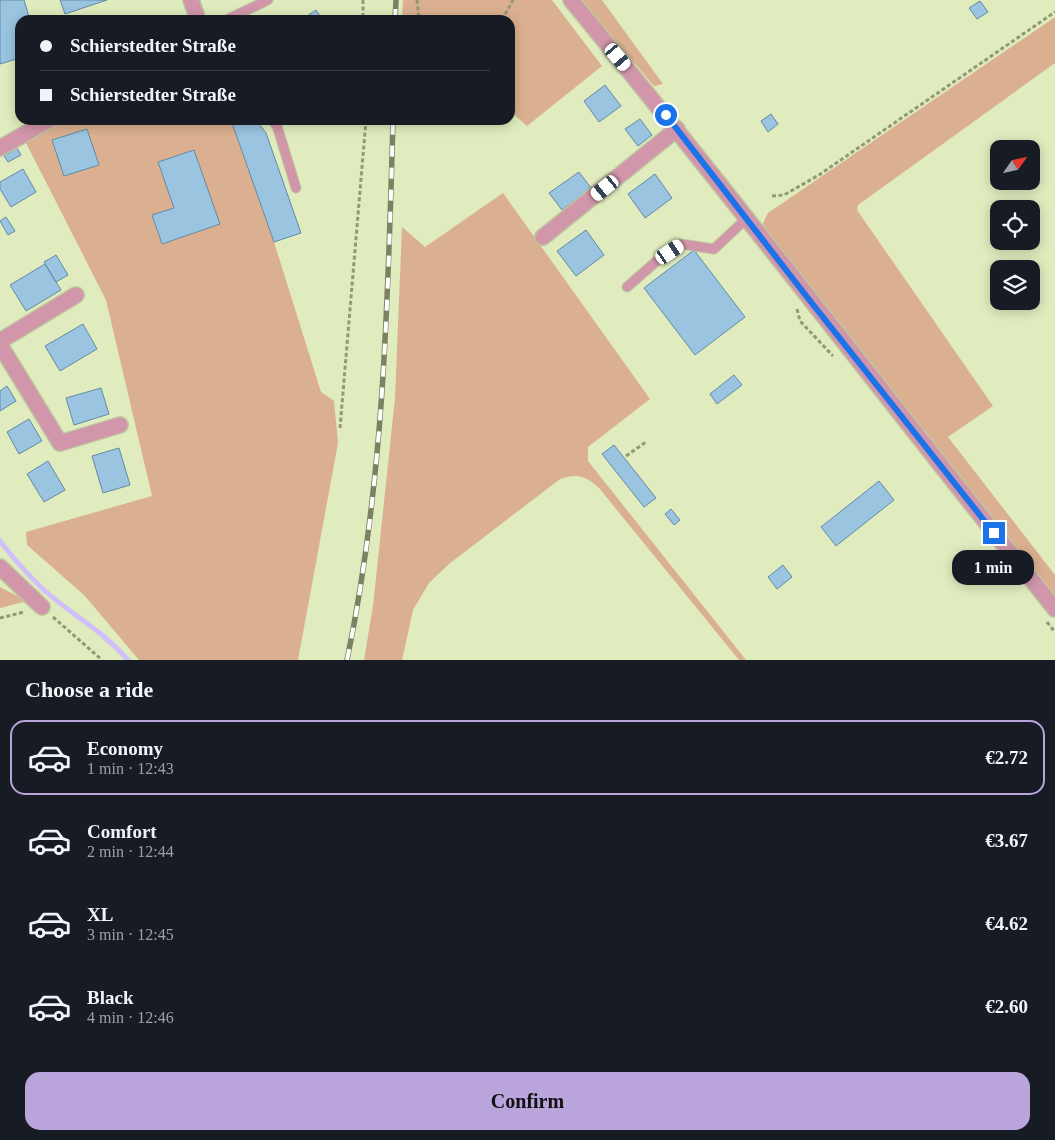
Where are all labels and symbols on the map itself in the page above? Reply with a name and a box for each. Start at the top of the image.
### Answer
car [602,41,633,73]
route start [655,104,677,126]
north arrow [990,140,1040,190]
car [588,173,621,203]
car [653,237,686,267]
route end [983,522,1005,544]
callout: 1 min [953,550,1035,586]

